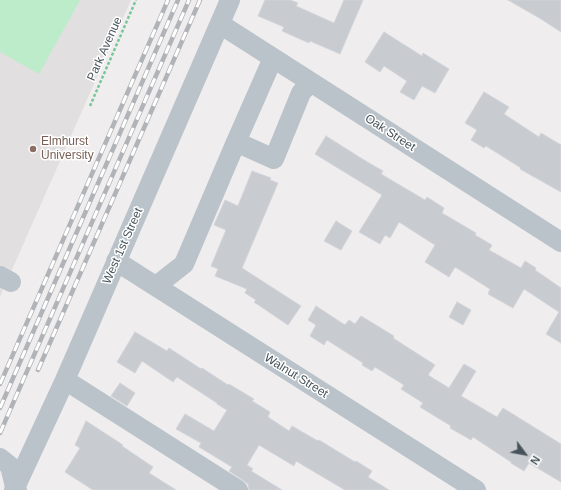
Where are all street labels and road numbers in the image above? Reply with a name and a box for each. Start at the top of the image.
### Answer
street label: Park Avenue [84,15,126,83]
street label: Oak Street [362,111,418,155]
street label: West 1st Street [100,206,146,286]
street label: Walnut Street [262,351,330,401]

